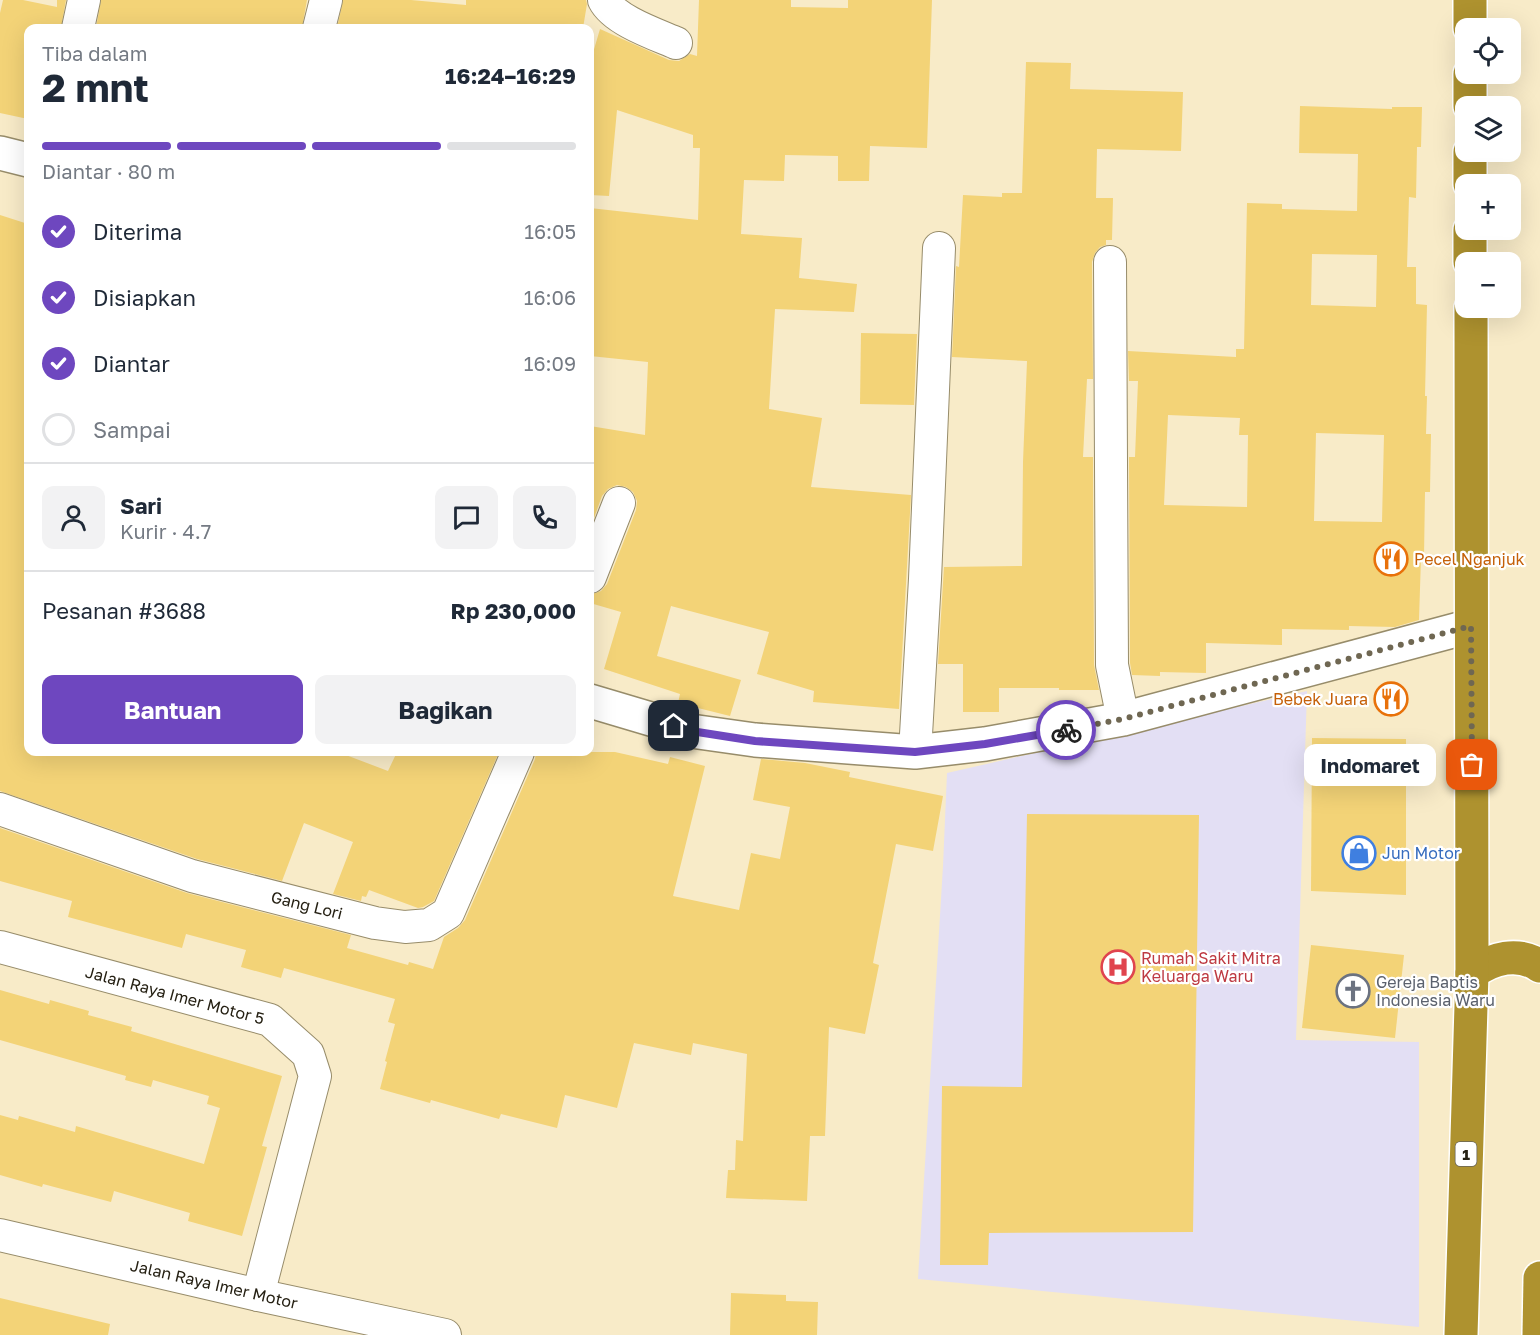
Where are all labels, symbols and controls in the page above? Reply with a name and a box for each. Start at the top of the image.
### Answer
map controls [1455,18,1521,318]
button: locate [1455,18,1521,84]
text: Tiba dalam [42,41,147,65]
text: 16:24–16:29 [445,62,576,89]
text: 2 mnt [42,64,149,111]
button: layers [1455,96,1521,162]
text: Diantar · 80 m [42,159,175,183]
button: + [1455,174,1521,240]
icon: check [42,215,75,248]
text: Diterima [93,218,182,245]
text: 16:05 [524,219,576,243]
button: − [1455,252,1521,318]
icon: check [42,281,75,314]
text: Disiapkan [93,284,196,311]
text: 16:06 [524,285,576,309]
icon: check [42,347,75,380]
text: Diantar [93,350,170,377]
text: 16:09 [524,351,576,375]
text: Sampai [93,416,171,443]
button: person [42,486,105,549]
button: chat [435,486,498,549]
button: phone [513,486,576,549]
text: Sari [120,492,162,519]
text: Kurir · 4.7 [120,519,211,543]
restaurant icon: Pecel Nganjuk [1373,541,1409,577]
place label: Pecel Nganjuk [1414,549,1525,569]
text: Pesanan #3688 [42,597,206,624]
text: Rp 230,000 [451,597,576,624]
button: Bantuan [42,675,303,744]
button: Bagikan [315,675,576,744]
restaurant icon: Bebek Juara [1373,681,1409,717]
place label: Bebek Juara [1273,689,1368,709]
pin [648,700,699,751]
courier [1036,700,1096,760]
icon: home [657,709,690,742]
icon: bike [1050,714,1083,747]
pin [1446,739,1497,790]
callout: Indomaret [1304,744,1436,786]
icon: bag [1455,748,1488,781]
text: Indomaret [1320,753,1420,777]
shop icon: Jun Motor [1341,835,1377,871]
place label: Jun Motor [1382,843,1460,863]
street label: Gang Lori [269,886,345,924]
place label: Rumah Sakit Mitra Keluarga Waru [1141,948,1281,986]
hospital icon: Rumah Sakit Mitra Keluarga Waru [1100,949,1136,985]
street label: Jalan Raya Imer Motor 5 [83,961,267,1029]
place label: Gereja Baptis Indonesia Waru [1376,972,1495,1010]
church icon: Gereja Baptis Indonesia Waru [1335,973,1371,1009]
road number: 1 [1456,1142,1476,1166]
street label: Jalan Raya Imer Motor [128,1255,300,1313]

